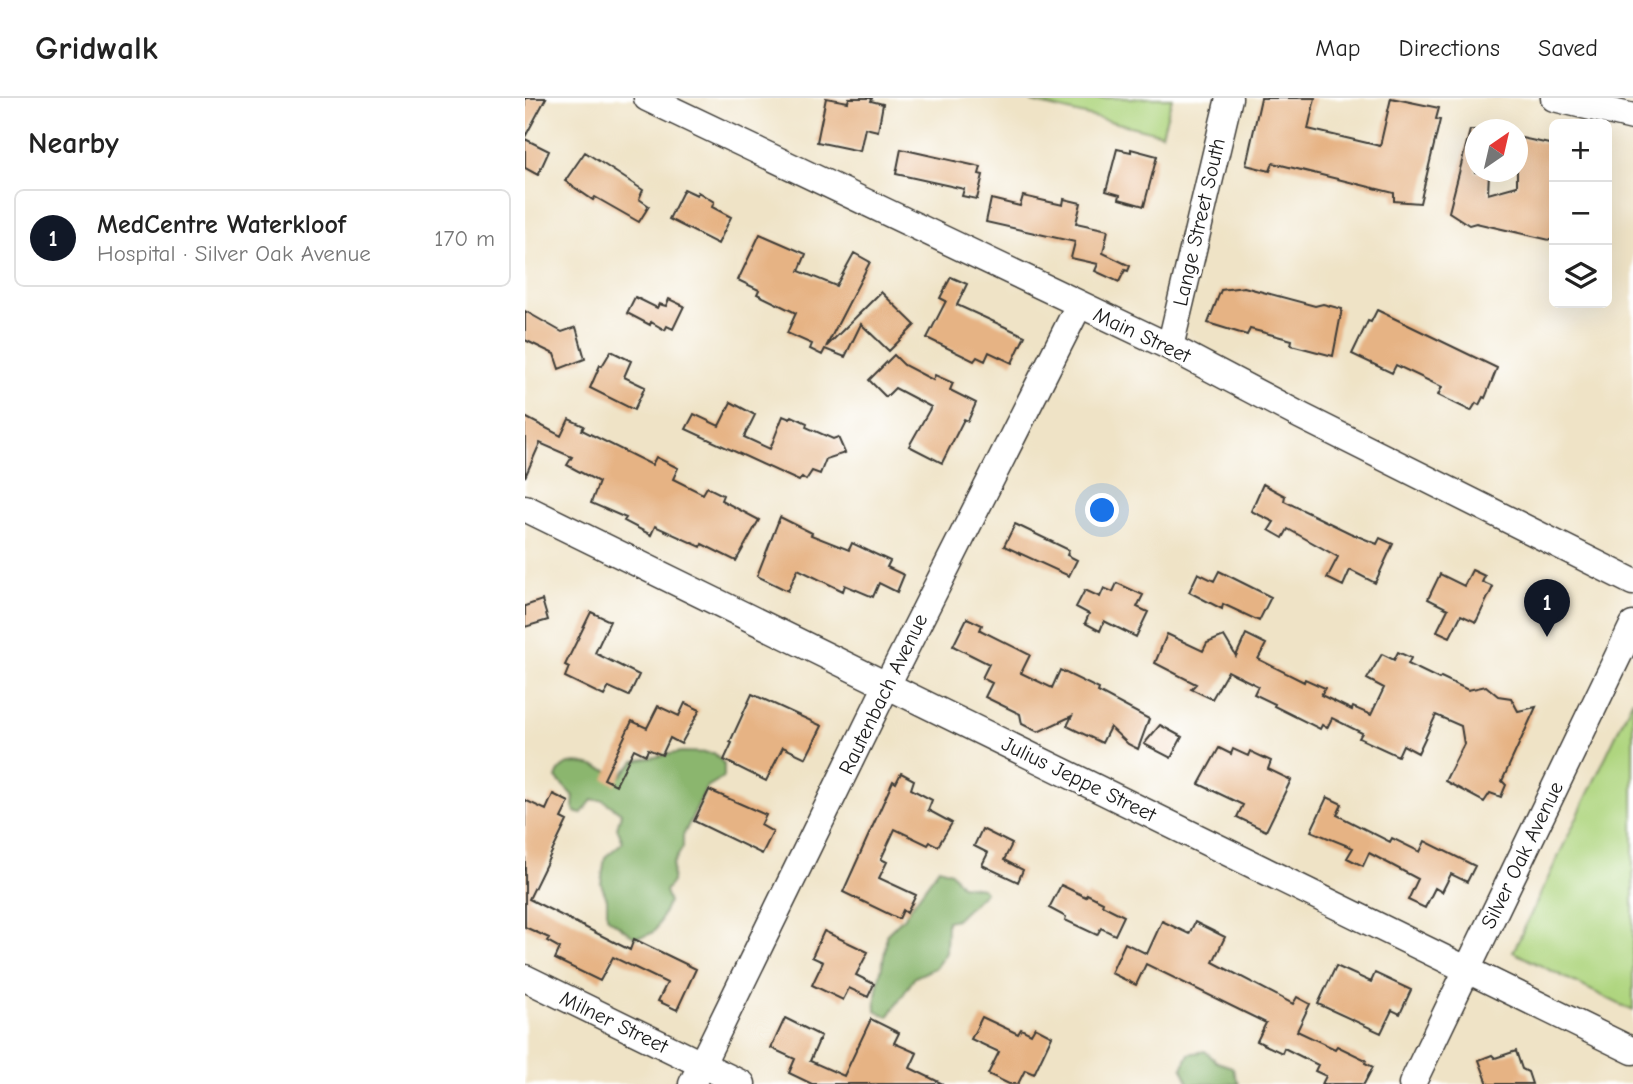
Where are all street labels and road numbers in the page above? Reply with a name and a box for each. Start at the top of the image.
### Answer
street label: Lange Street South [1168,136,1230,308]
street label: Main Street [1090,302,1195,368]
street label: Rautenbach Avenue [834,610,932,778]
street label: Julius Jeppe Street [998,731,1161,827]
street label: Silver Oak Avenue [1476,778,1568,932]
street label: Milner Street [556,986,673,1059]

